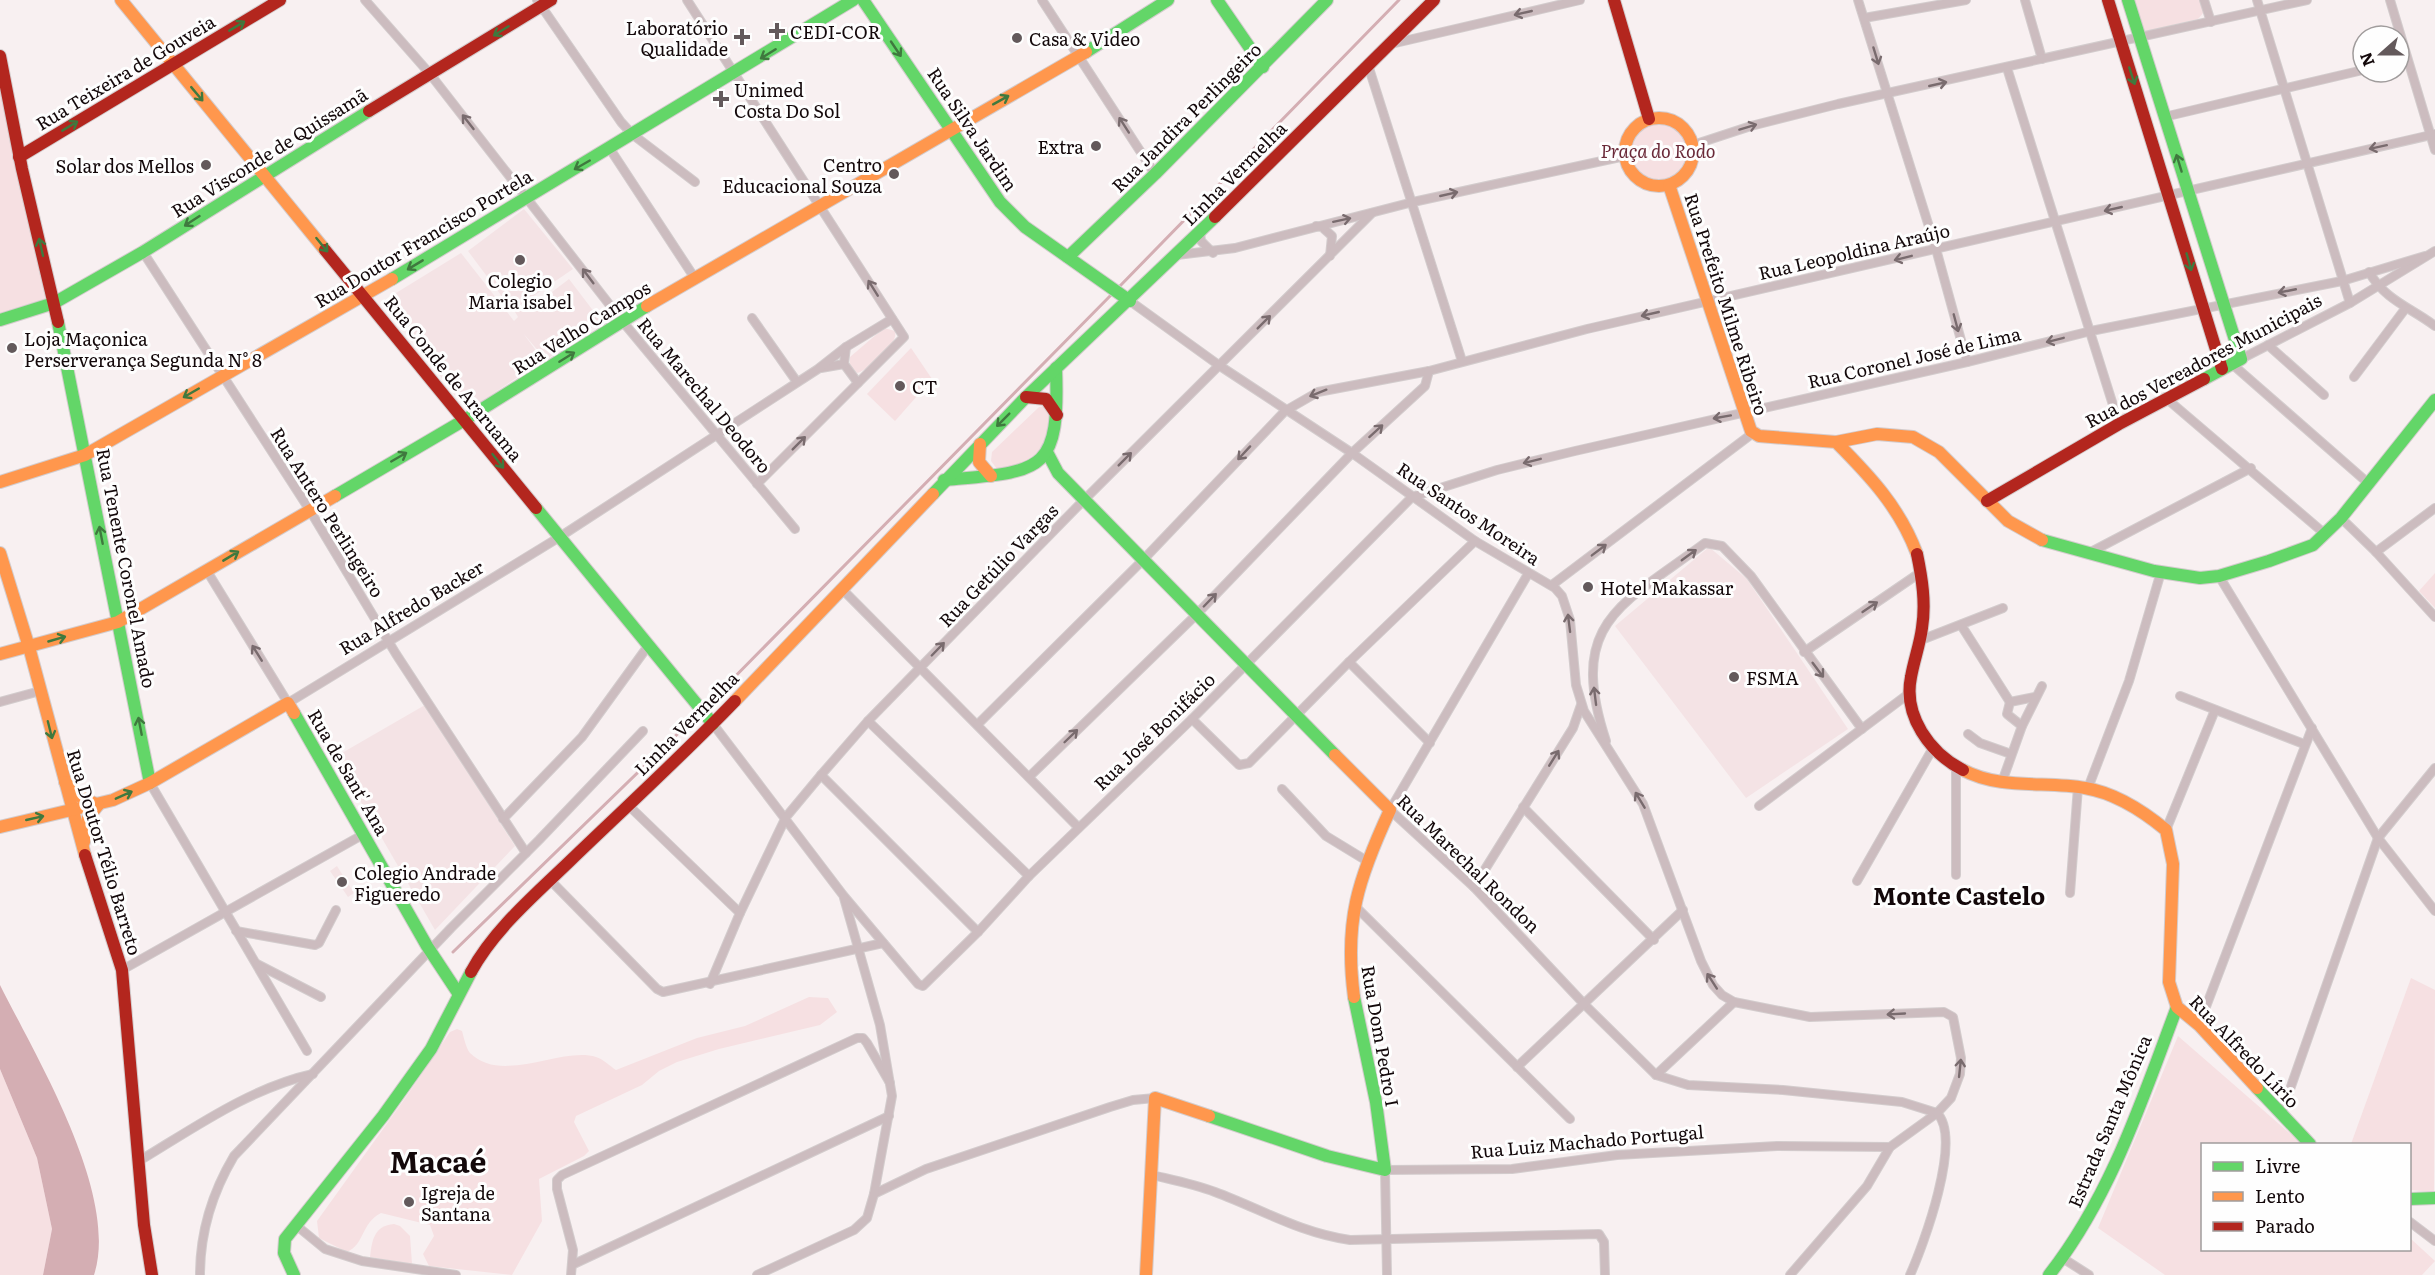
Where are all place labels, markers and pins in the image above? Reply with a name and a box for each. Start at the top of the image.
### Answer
place label: Laboratório Qualidade [626,14,728,62]
place label: CEDI-COR [790,18,881,45]
marker: CEDI-COR [768,22,786,40]
place label: Casa & Video [1029,25,1140,52]
marker: Laboratório Qualidade [733,28,751,46]
marker: Casa & Video [1010,31,1024,45]
place label: Unimed Costa Do Sol [734,76,840,124]
marker: Unimed Costa Do Sol [712,90,730,108]
place label: Extra [1037,133,1084,160]
marker: Extra [1089,139,1103,153]
place label: Centro Educacional Souza [722,151,882,199]
place label: Solar dos Mellos [55,152,194,179]
marker: Solar dos Mellos [199,158,213,172]
marker: Centro Educacional Souza [887,167,901,181]
marker: Colegio Maria isabel [513,253,527,267]
place label: Colegio Maria isabel [468,267,572,315]
place label: Loja Maçonica Perserverança Segunda N° 8 [24,325,262,373]
marker: Loja Maçonica Perserverança Segunda N° 8 [5,341,19,355]
place label: CT [912,373,937,400]
marker: CT [893,379,907,393]
place label: Hotel Makassar [1600,574,1734,601]
marker: Hotel Makassar [1581,580,1595,594]
place label: FSMA [1746,664,1799,691]
marker: FSMA [1727,670,1741,684]
place label: Colegio Andrade Figueredo [354,859,496,907]
marker: Colegio Andrade Figueredo [335,875,349,889]
place label: Igreja de Santana [421,1179,495,1227]
marker: Igreja de Santana [402,1195,416,1209]

